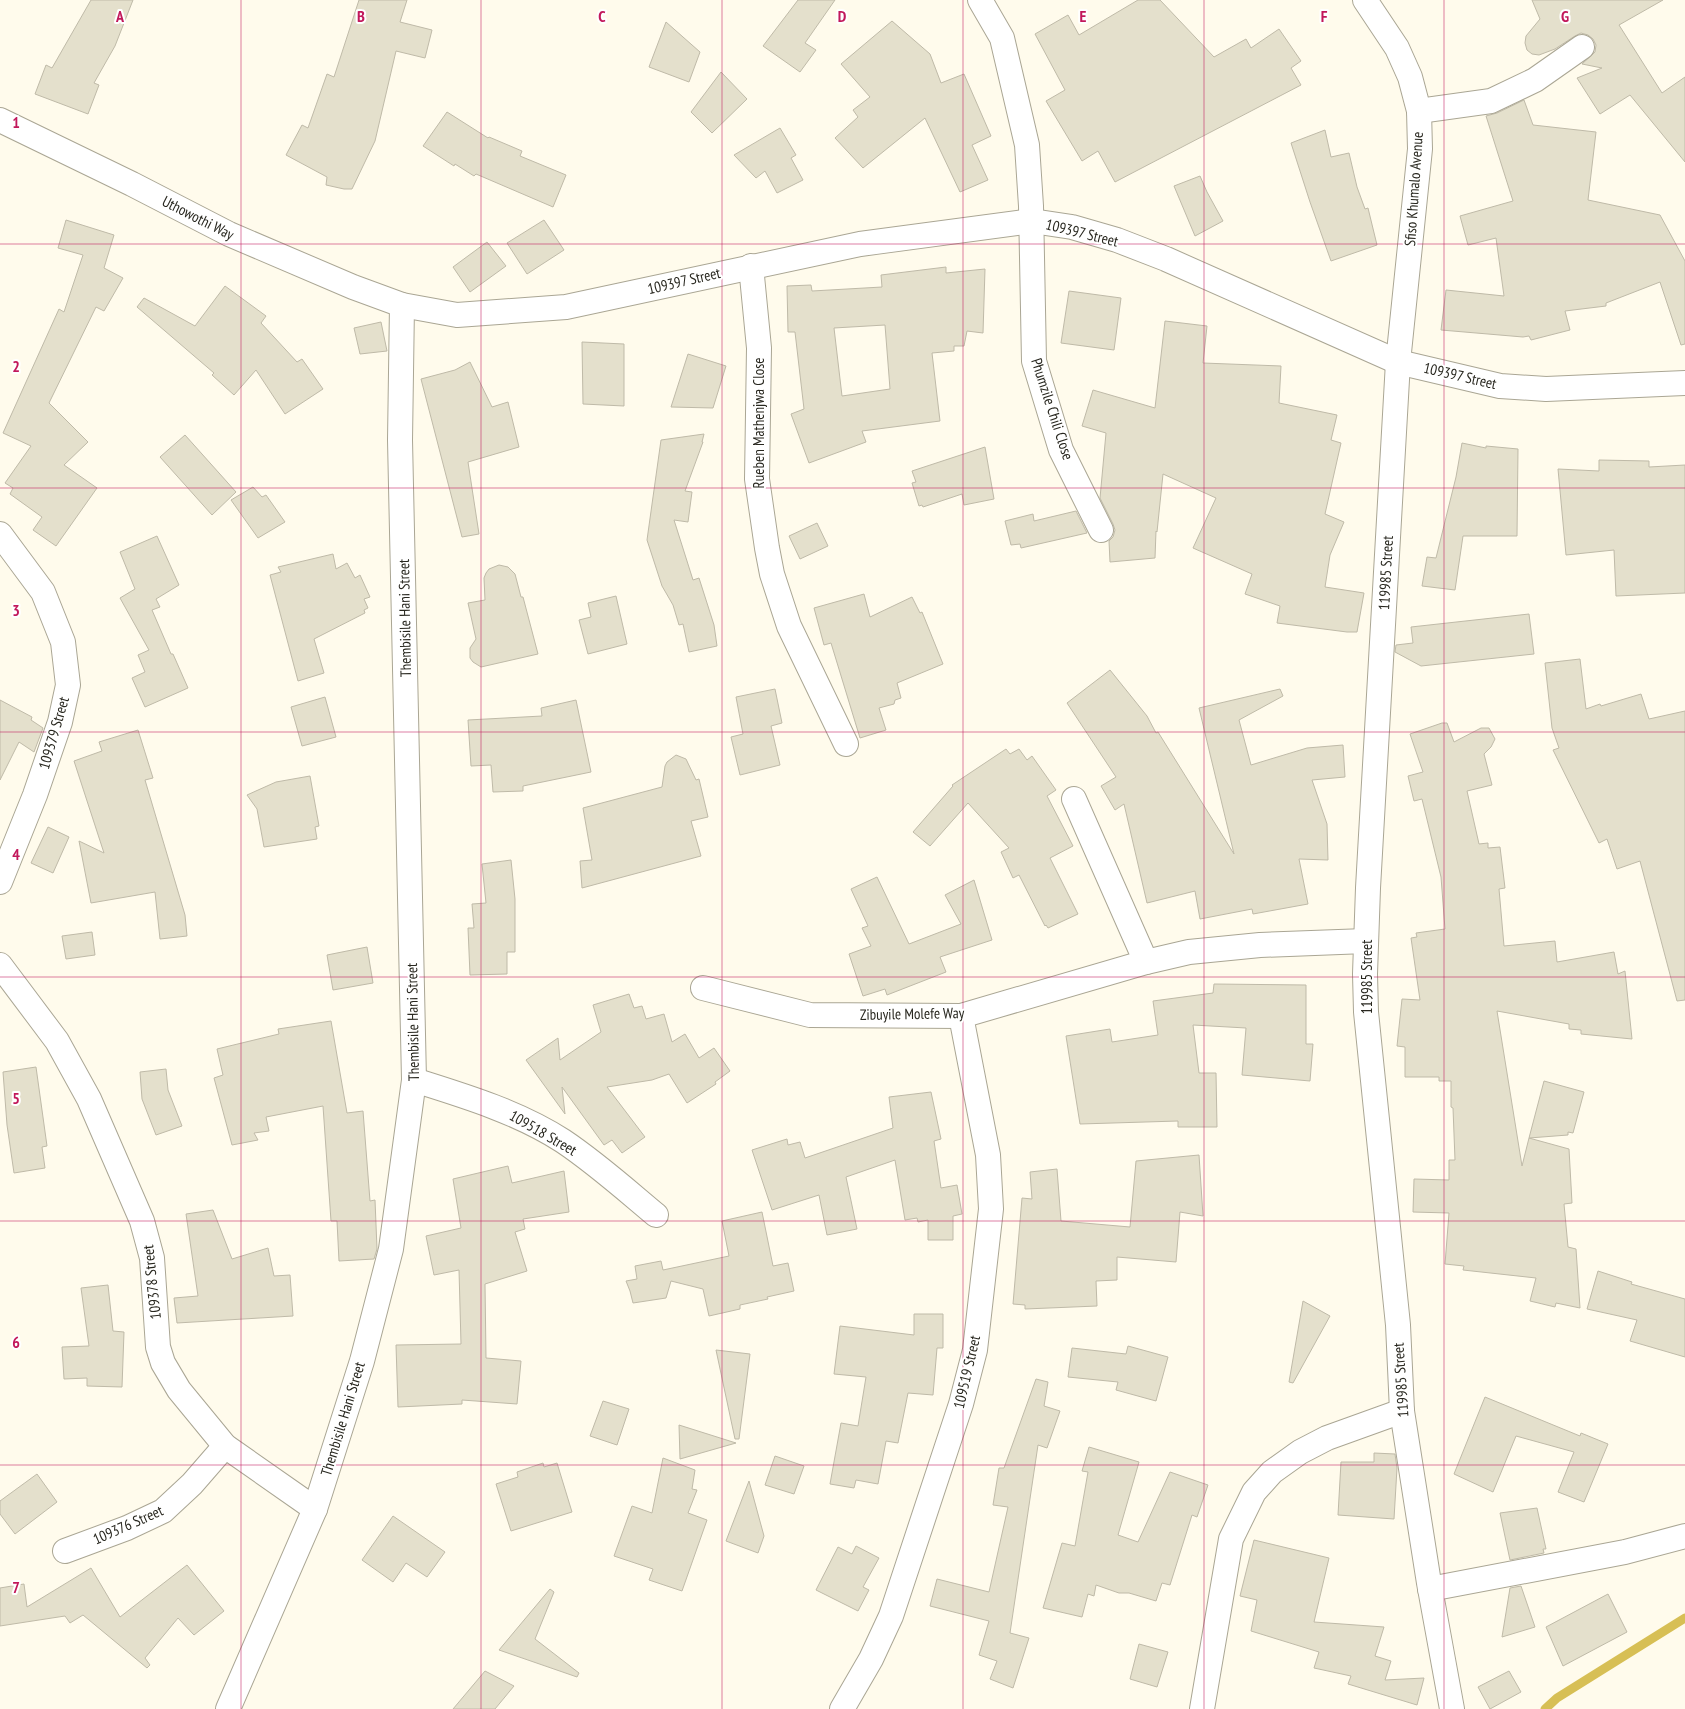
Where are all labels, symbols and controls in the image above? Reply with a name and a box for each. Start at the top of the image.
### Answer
text: A [115,6,125,26]
text: B [357,6,365,26]
text: C [598,6,606,26]
text: D [838,6,847,26]
text: E [1080,6,1087,26]
text: F [1321,6,1328,26]
text: G [1561,6,1569,26]
text: 1 [12,112,20,132]
street label: Sfiso Khumalo Avenue [1400,131,1427,247]
street label: Uthowothi Way [159,191,238,244]
street label: 109397 Street [1044,214,1120,251]
street label: 109397 Street [646,263,722,298]
text: 2 [12,356,20,376]
street label: Phumzile Chili Close [1027,356,1078,462]
street label: Rueben Mathenjwa Close [749,358,768,488]
street label: 109397 Street [1422,358,1498,393]
street label: 119985 Street [1374,535,1397,611]
street label: Thembisile Hani Street [394,559,415,677]
text: 3 [12,600,20,620]
street label: 109379 Street [34,694,73,771]
text: 4 [12,844,20,864]
street label: 119985 Street [1357,940,1376,1014]
street label: Thembisile Hani Street [402,963,423,1081]
street label: Zibuyile Molefe Way [860,1003,965,1024]
text: 5 [12,1088,20,1108]
street label: 109518 Street [506,1106,580,1159]
street label: 109378 Street [138,1244,165,1320]
text: 6 [12,1332,20,1352]
street label: 109519 Street [949,1333,984,1410]
street label: 119985 Street [1388,1342,1413,1418]
street label: Thembisile Hani Street [316,1359,369,1478]
street label: 109376 Street [90,1501,166,1548]
text: 7 [12,1577,20,1597]

